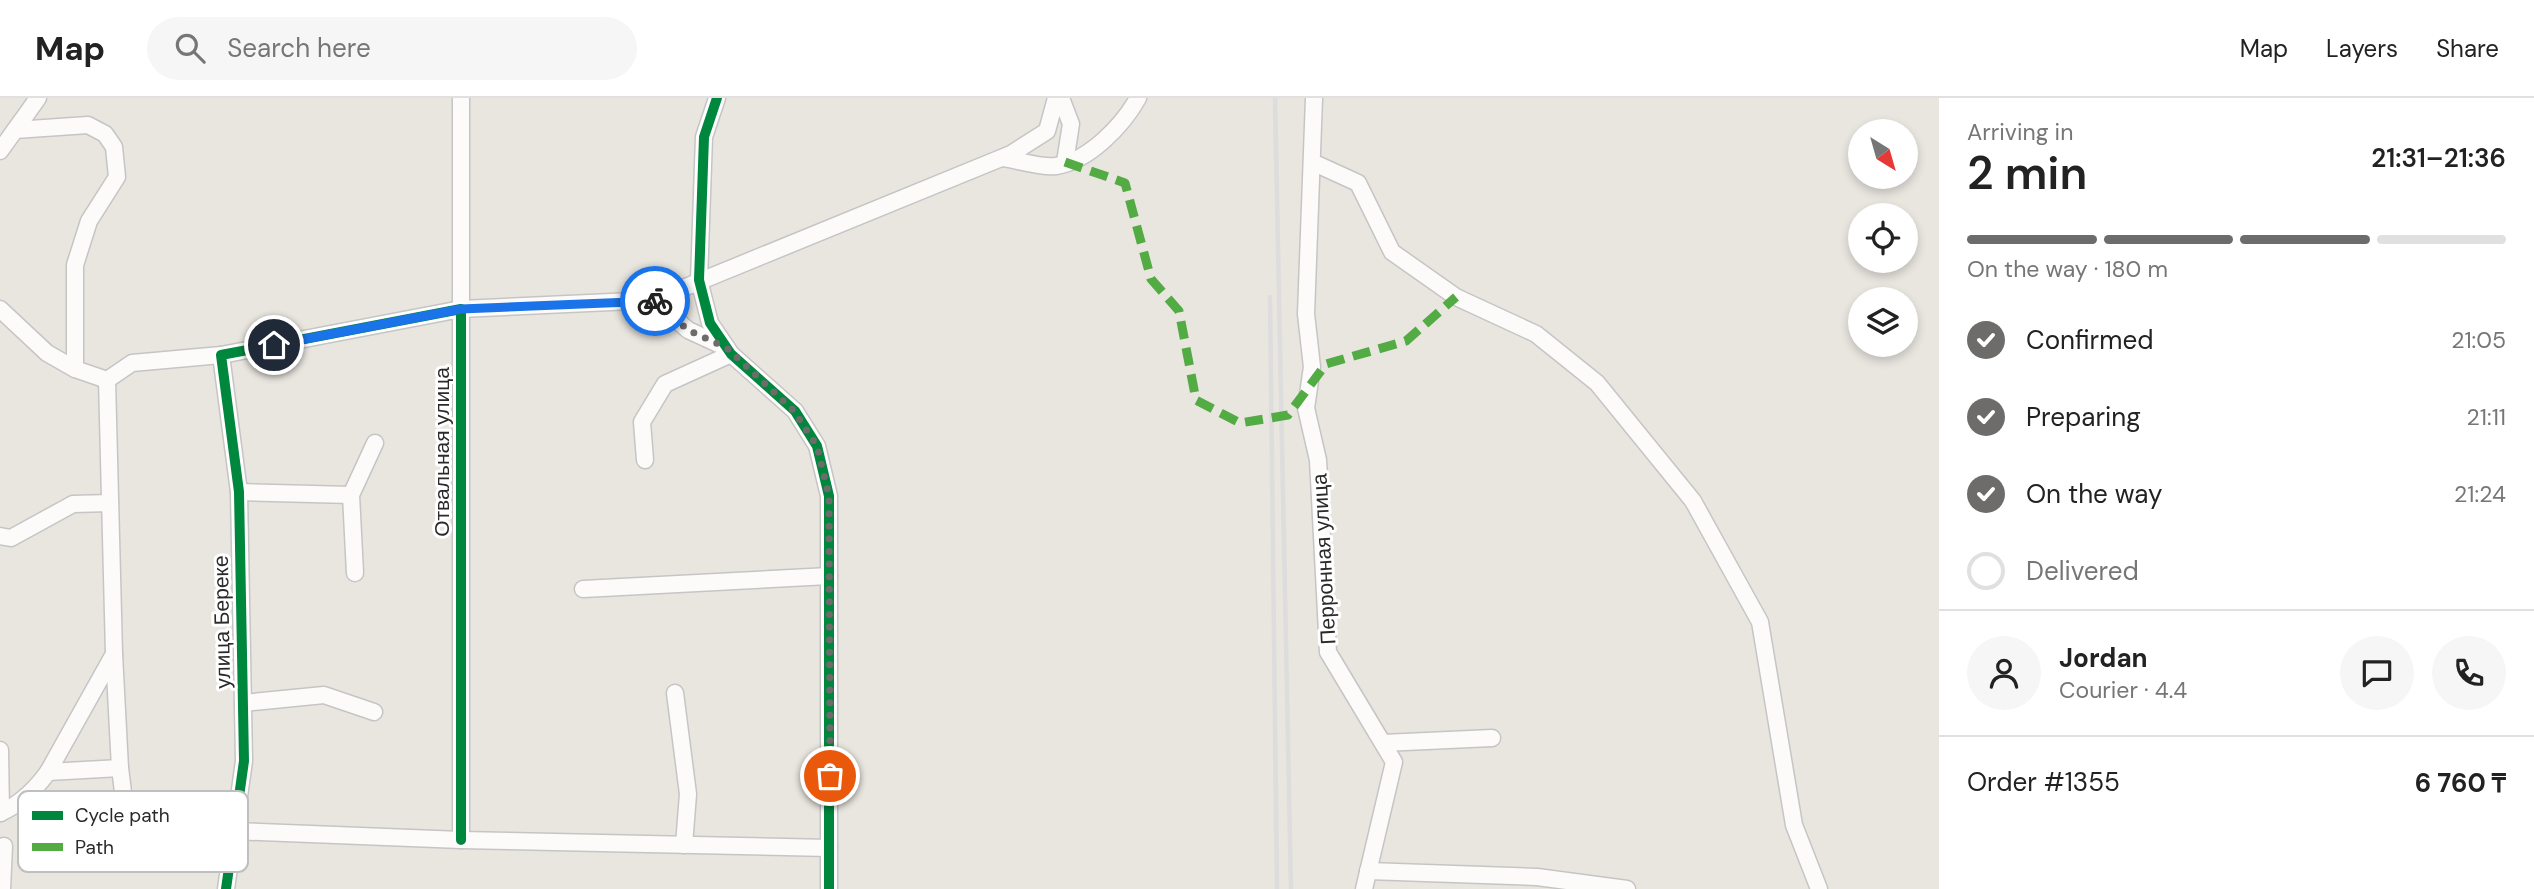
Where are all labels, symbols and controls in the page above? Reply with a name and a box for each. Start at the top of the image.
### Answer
search box [147,17,637,80]
text: Map [35,27,105,70]
icon: search [171,29,209,67]
text: Search here [227,31,371,65]
text: Map [2240,33,2288,64]
text: Layers [2326,33,2398,64]
text: Share [2436,33,2499,64]
text: Arriving in [1967,117,2073,147]
north arrow [1848,119,1918,189]
map controls [1848,119,1918,357]
text: 21:31–21:36 [2371,141,2506,175]
text: 2 min [1967,143,2087,203]
button: locate [1848,203,1918,273]
text: On the way · 180 m [1967,254,2168,284]
courier [620,266,690,336]
icon: bike [636,282,674,320]
button: layers [1848,287,1918,357]
pin [244,315,304,375]
icon: check [1967,321,2005,359]
text: Confirmed [2026,323,2153,357]
text: 21:05 [2451,325,2506,355]
icon: home [255,326,293,364]
street label: Отвальная улица [428,367,456,537]
icon: check [1967,398,2005,436]
text: Preparing [2026,400,2141,434]
text: 21:11 [2467,402,2506,432]
street label: Перронная улица [1306,472,1342,645]
icon: check [1967,475,2005,513]
text: On the way [2026,477,2162,511]
text: 21:24 [2454,479,2506,509]
text: Delivered [2026,554,2139,588]
street label: улица Береке [207,555,237,689]
button: person [1967,636,2041,710]
button: chat [2340,636,2414,710]
button: phone [2432,636,2506,710]
text: Jordan [2059,641,2148,675]
text: Courier · 4.4 [2059,675,2187,705]
pin [800,746,860,806]
icon: bag [811,757,849,795]
text: Order #1355 [1967,765,2120,799]
text: 6 760 ₸ [2415,766,2506,800]
legend [18,791,248,872]
text: Cycle path [75,803,170,828]
text: Path [75,835,114,860]

